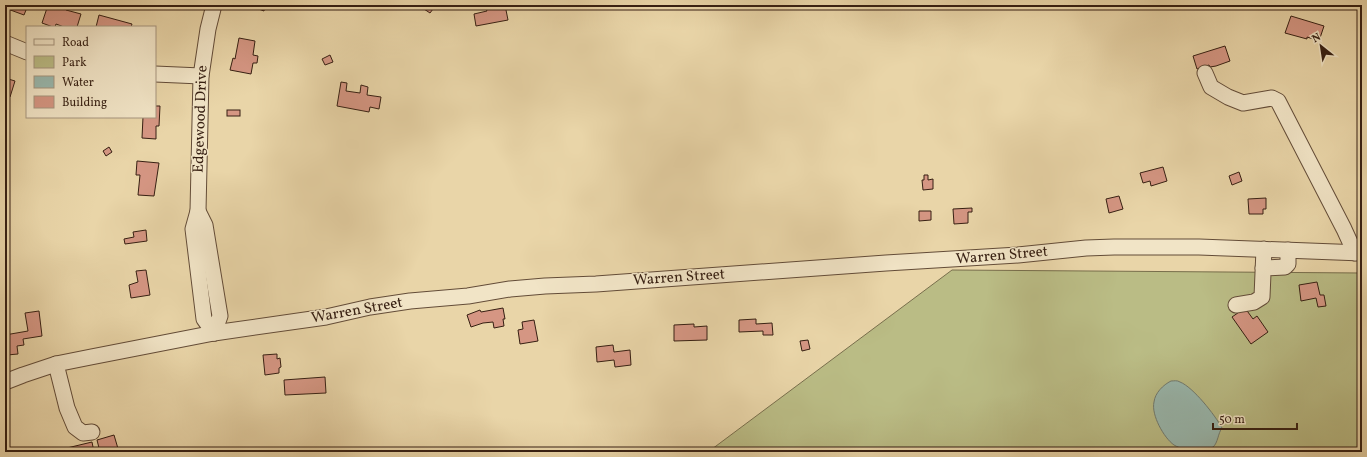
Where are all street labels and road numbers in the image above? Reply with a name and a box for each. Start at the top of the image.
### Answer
street label: Edgewood Drive [189,65,213,173]
street label: Warren Street [955,242,1049,270]
street label: Warren Street [632,264,726,292]
street label: Warren Street [310,293,404,329]

